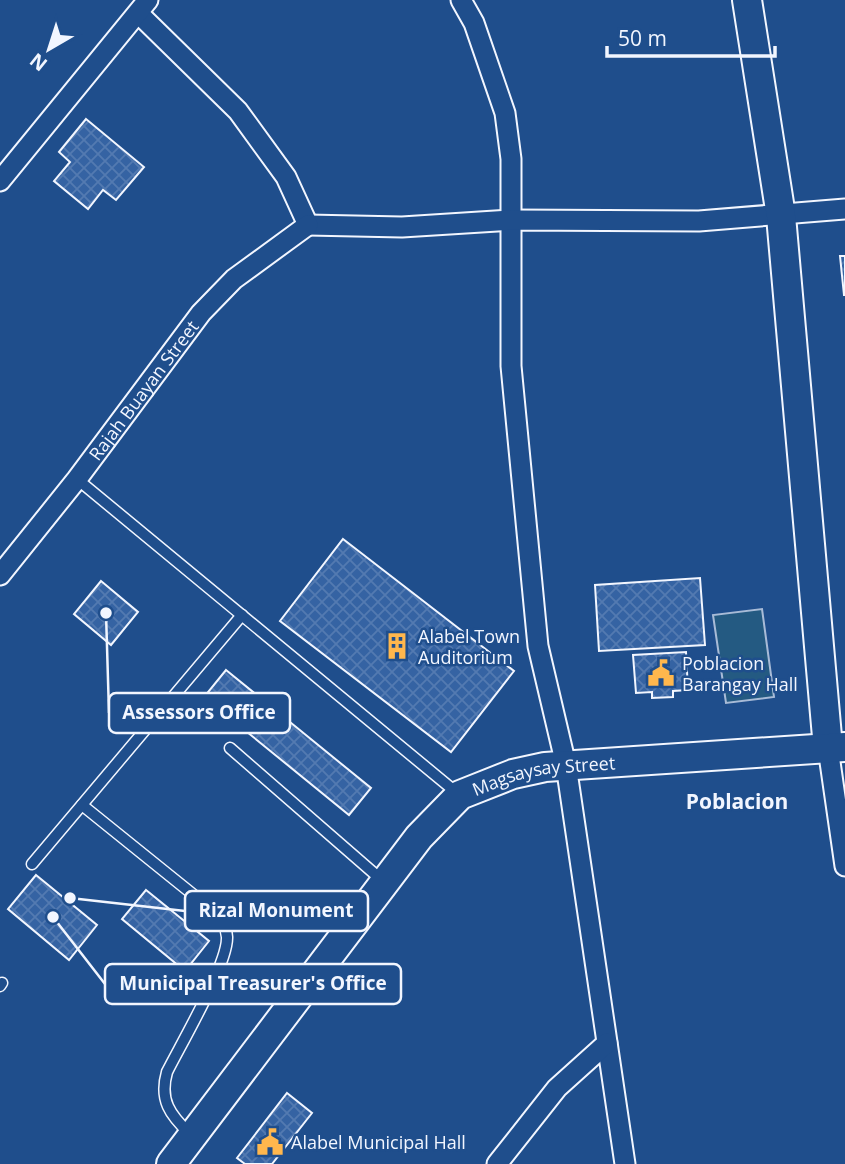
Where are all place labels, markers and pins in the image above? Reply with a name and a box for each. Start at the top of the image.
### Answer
place label: Alabel Town Auditorium [418,624,520,669]
building icon: Alabel Town Auditorium [382,631,412,661]
place label: Poblacion Barangay Hall [682,651,798,696]
public building icon: Poblacion Barangay Hall [646,658,676,688]
callout: Assessors Office [109,693,290,733]
callout: Rizal Monument [185,891,368,931]
callout: Municipal Treasurer's Office [105,964,401,1004]
public building icon: Alabel Municipal Hall [255,1127,285,1157]
place label: Alabel Municipal Hall [291,1130,466,1154]

